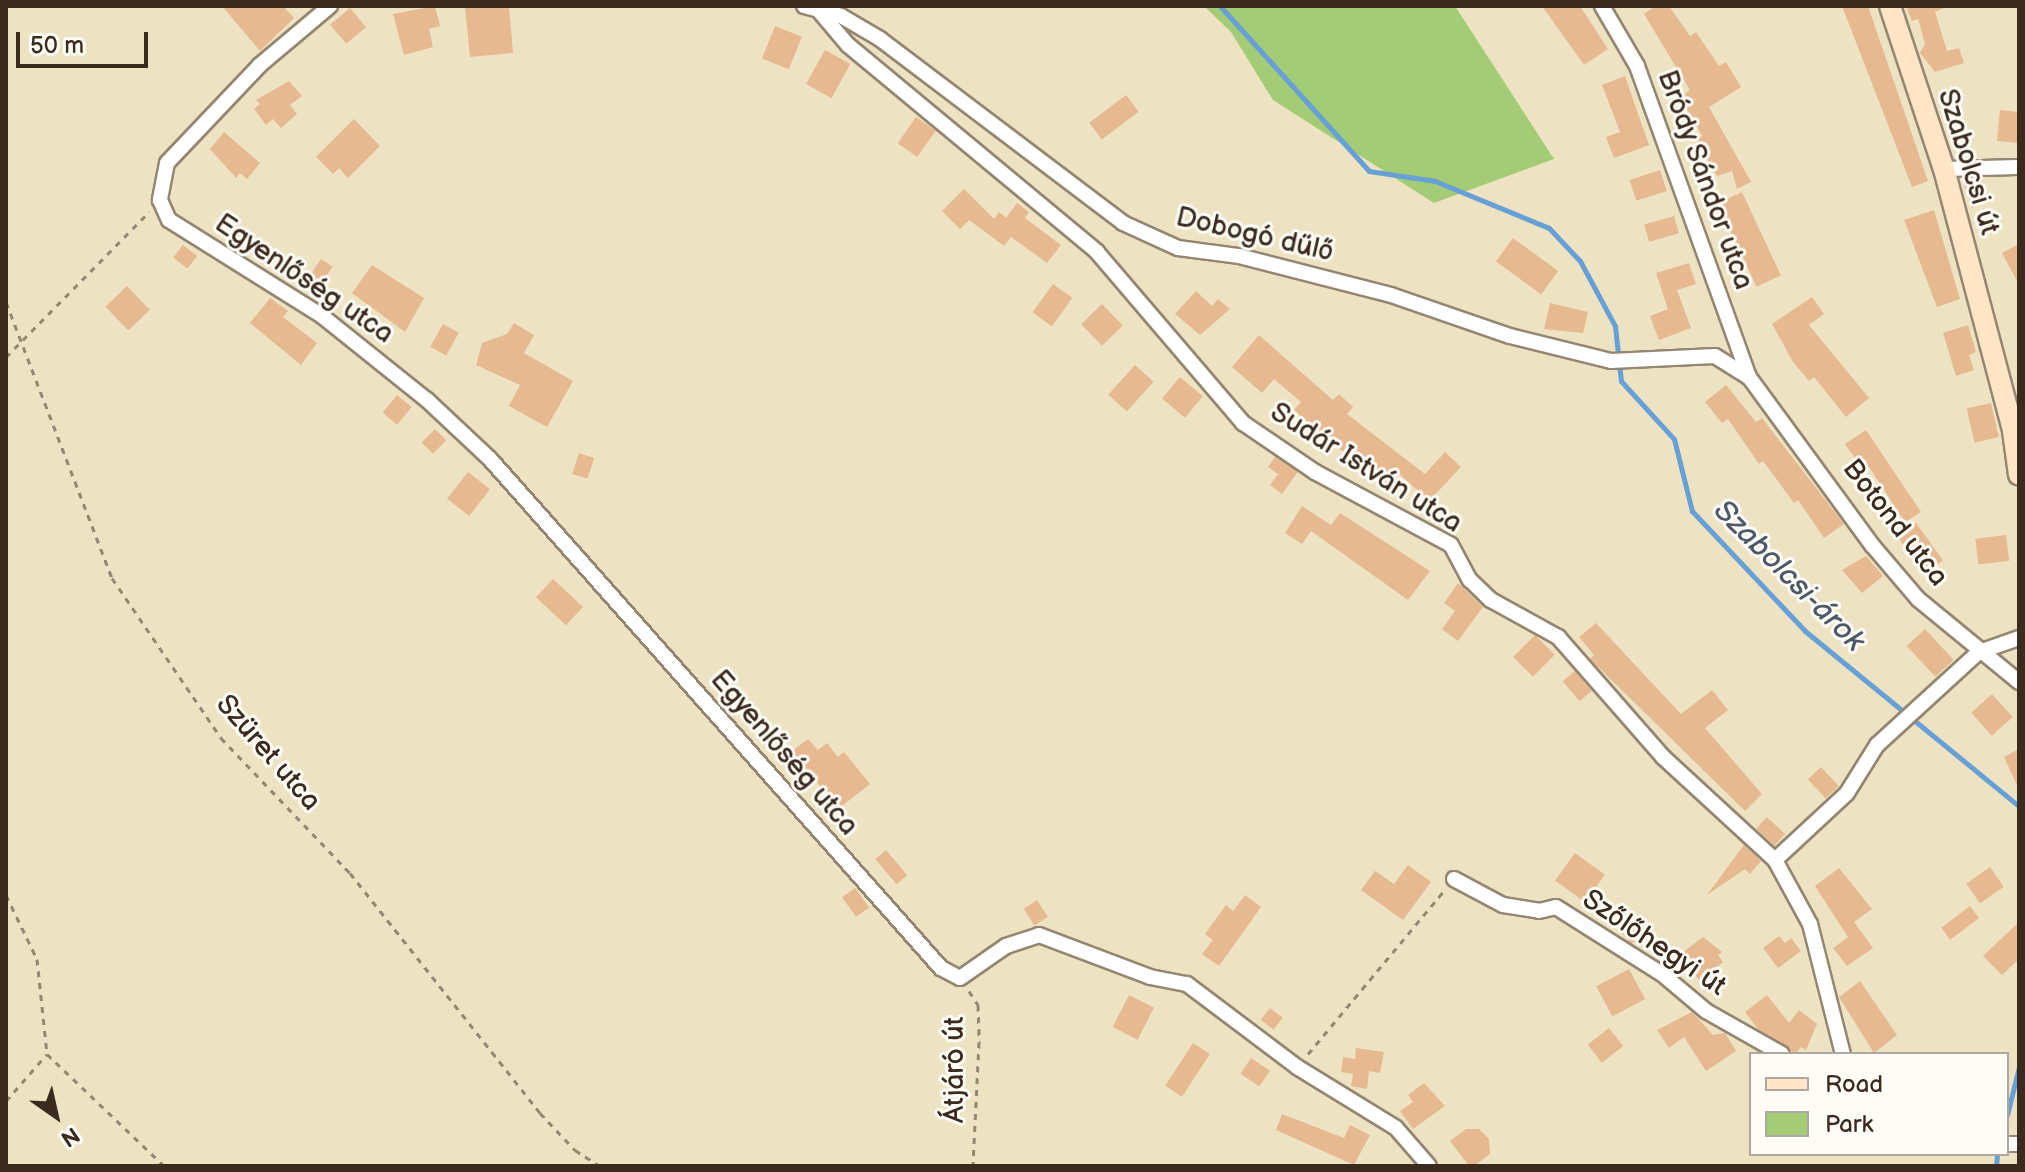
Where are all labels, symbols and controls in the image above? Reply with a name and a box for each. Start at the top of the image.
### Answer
scale bar [20,16,152,66]
text: 50 m [30,31,84,60]
street label: Bródy Sándor utca [1649,65,1761,295]
street label: Szabolcsi út [1930,85,2006,239]
street label: Dobogó dűlő [1173,201,1337,269]
street label: Egyenlőség utca [208,207,400,351]
street label: Sudár István utca [1264,396,1468,540]
street label: Botond utca [1835,453,1955,593]
water label: Szabolcsi-árok [1706,493,1872,659]
street label: Egyenlőség utca [703,663,865,843]
street label: Szüret utca [209,688,327,818]
street label: Szőlőhegyi út [1576,883,1732,1003]
street label: Átjáró út [938,1017,972,1123]
legend [1749,1052,2009,1156]
text: Road [1825,1070,1883,1099]
north arrow [16,1076,96,1156]
text: Park [1825,1110,1873,1139]
text: N [55,1120,84,1152]

